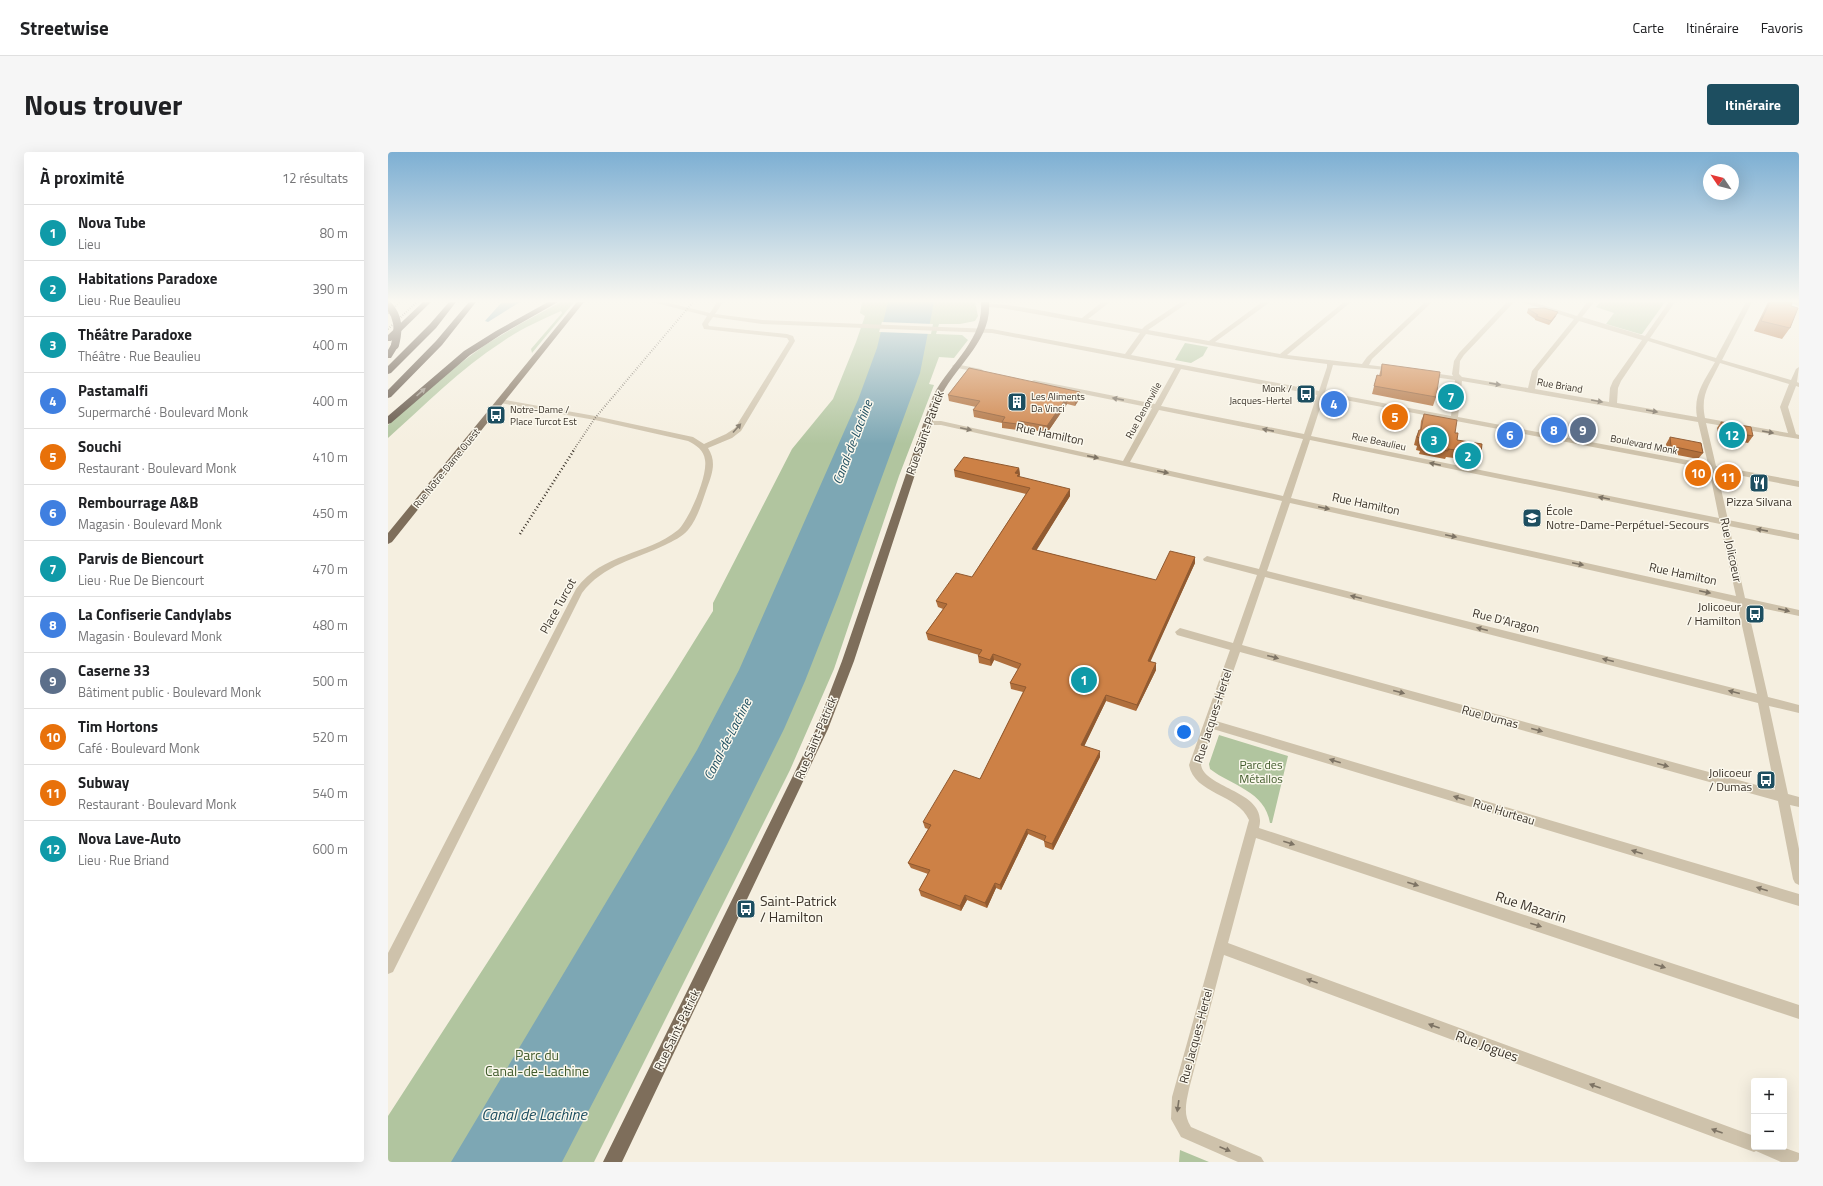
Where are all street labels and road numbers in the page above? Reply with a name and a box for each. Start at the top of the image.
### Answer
street label: Rue Briand [1536,374,1584,397]
street label: Rue Denonville [1122,379,1165,441]
street label: Rue Saint-Patrick [901,388,949,478]
street label: Rue Hamilton [1014,417,1086,450]
street label: Rue Notre-Dame Ouest [409,425,484,512]
street label: Rue Beaulieu [1350,428,1407,455]
street label: Boulevard Monk [1609,431,1679,458]
street label: Rue Hamilton [1330,487,1402,520]
street label: Rue Jolicoeur [1715,516,1748,584]
street label: Rue Hamilton [1647,557,1719,590]
street label: Place Turcot [534,574,581,637]
street label: Rue D'Aragon [1471,603,1542,638]
street label: Rue Jacques-Hertel [1188,666,1237,765]
street label: Rue Saint-Patrick [790,693,842,782]
street label: Rue Dumas [1460,700,1521,733]
street label: Rue Hurteau [1471,793,1537,830]
street label: Rue Mazarin [1493,885,1569,928]
street label: Rue Saint-Patrick [649,986,705,1074]
street label: Rue Jacques-Hertel [1174,986,1217,1086]
street label: Rue Jogues [1453,1024,1522,1067]

